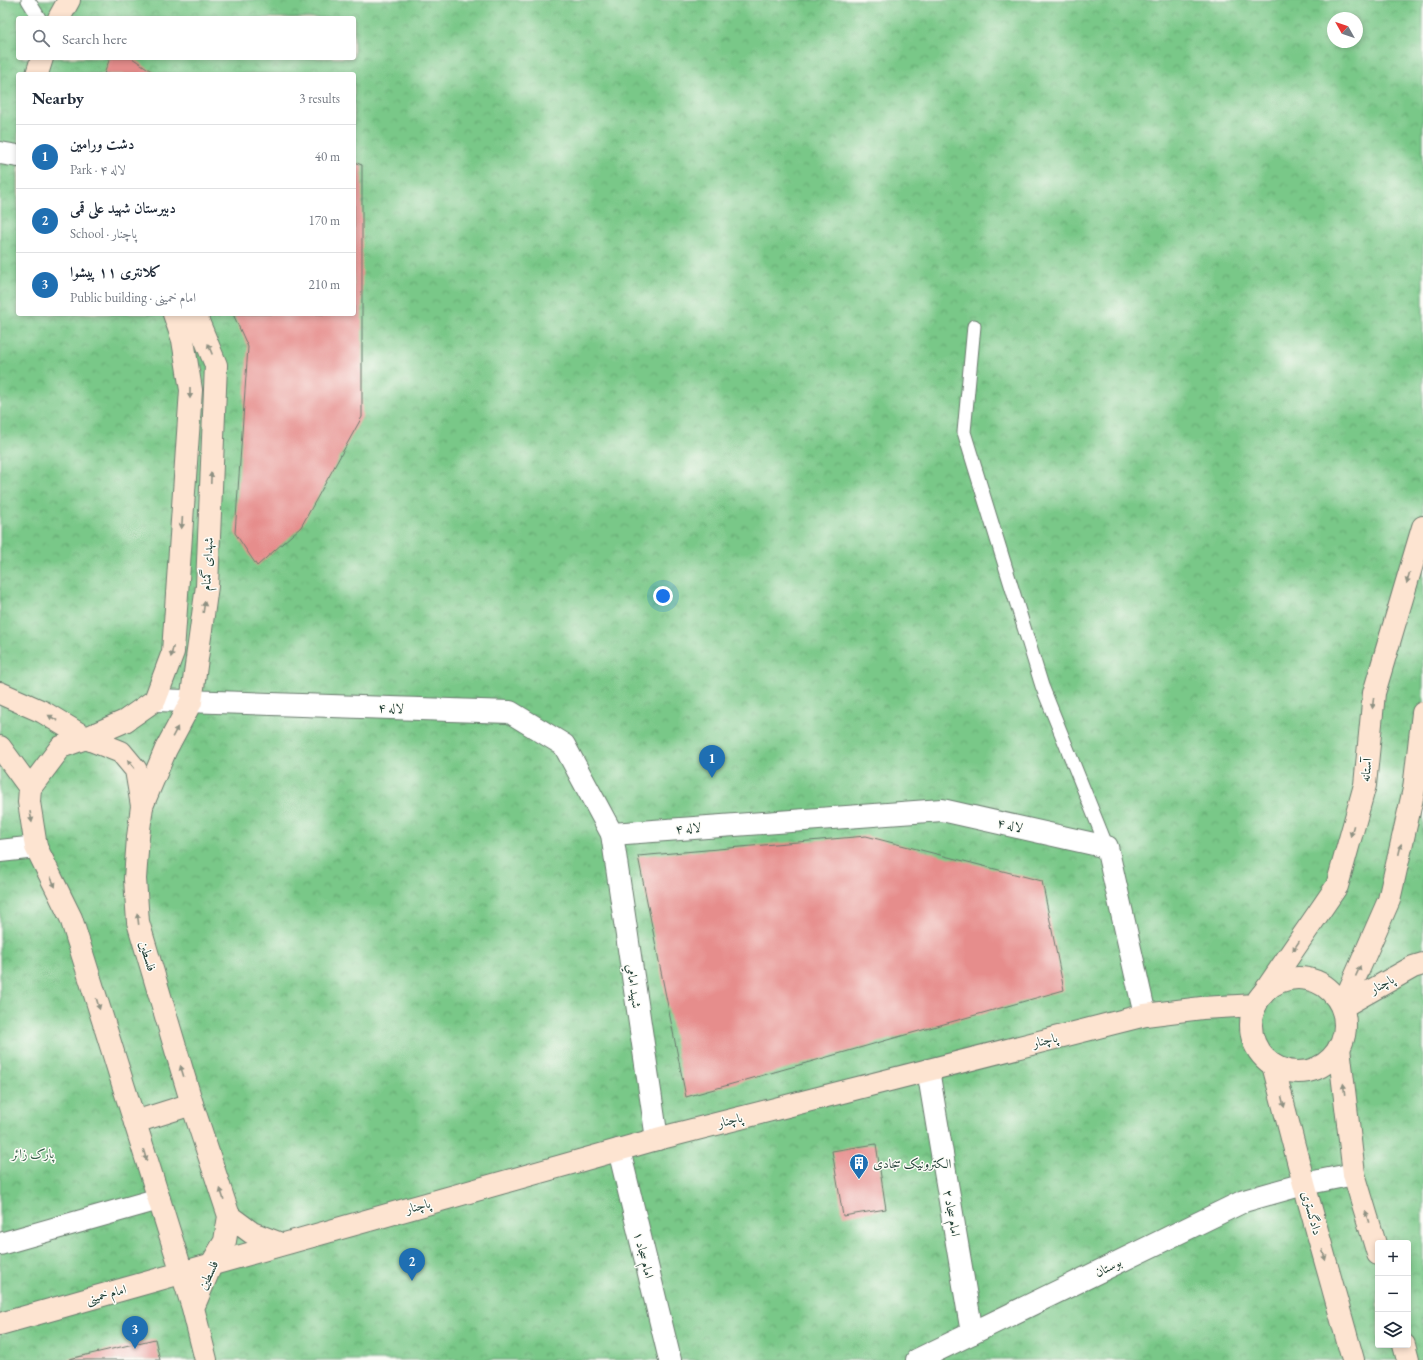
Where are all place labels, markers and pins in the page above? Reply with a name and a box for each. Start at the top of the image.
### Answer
pin: 1 [699,745,725,778]
building icon: الکترونیک سجادی [848,1152,870,1180]
place label: الکترونیک سجادی [873,1155,952,1172]
pin: 2 [399,1248,425,1281]
pin: 3 [122,1316,148,1349]

